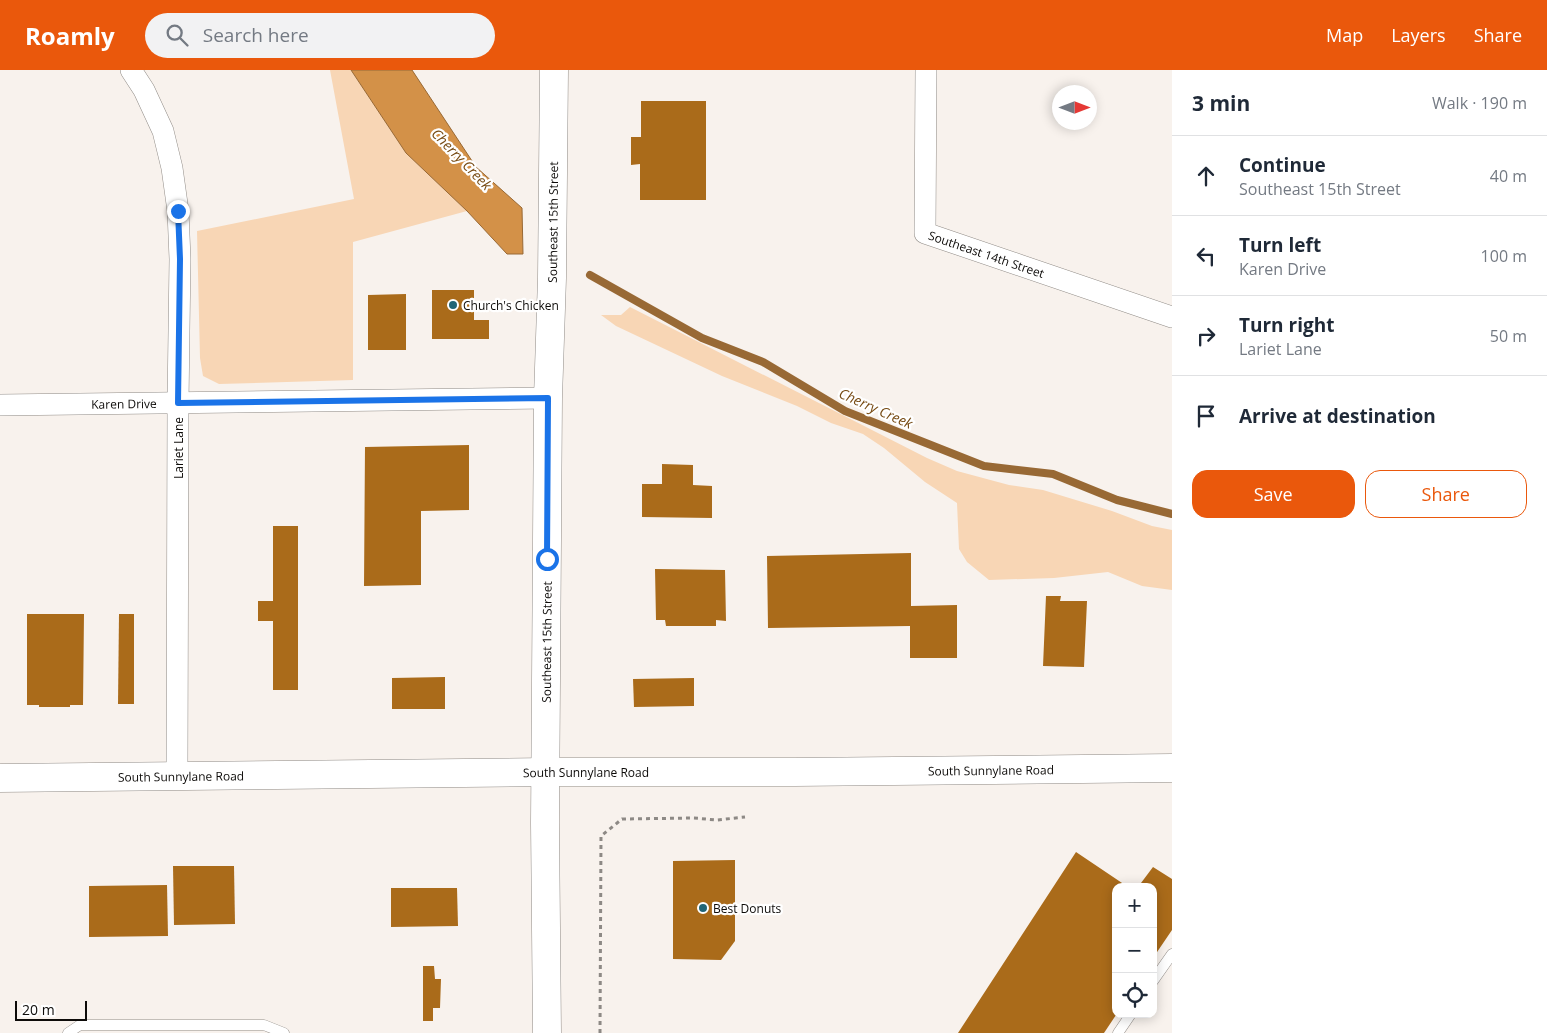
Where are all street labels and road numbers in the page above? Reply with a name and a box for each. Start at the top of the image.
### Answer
street label: Southeast 15th Street [543,161,562,283]
street label: Southeast 14th Street [926,226,1047,282]
street label: Karen Drive [91,394,157,412]
street label: Lariet Lane [170,417,187,479]
street label: Southeast 15th Street [537,581,555,703]
street label: South Sunnylane Road [928,761,1054,779]
street label: South Sunnylane Road [523,764,649,781]
street label: South Sunnylane Road [118,767,244,785]

